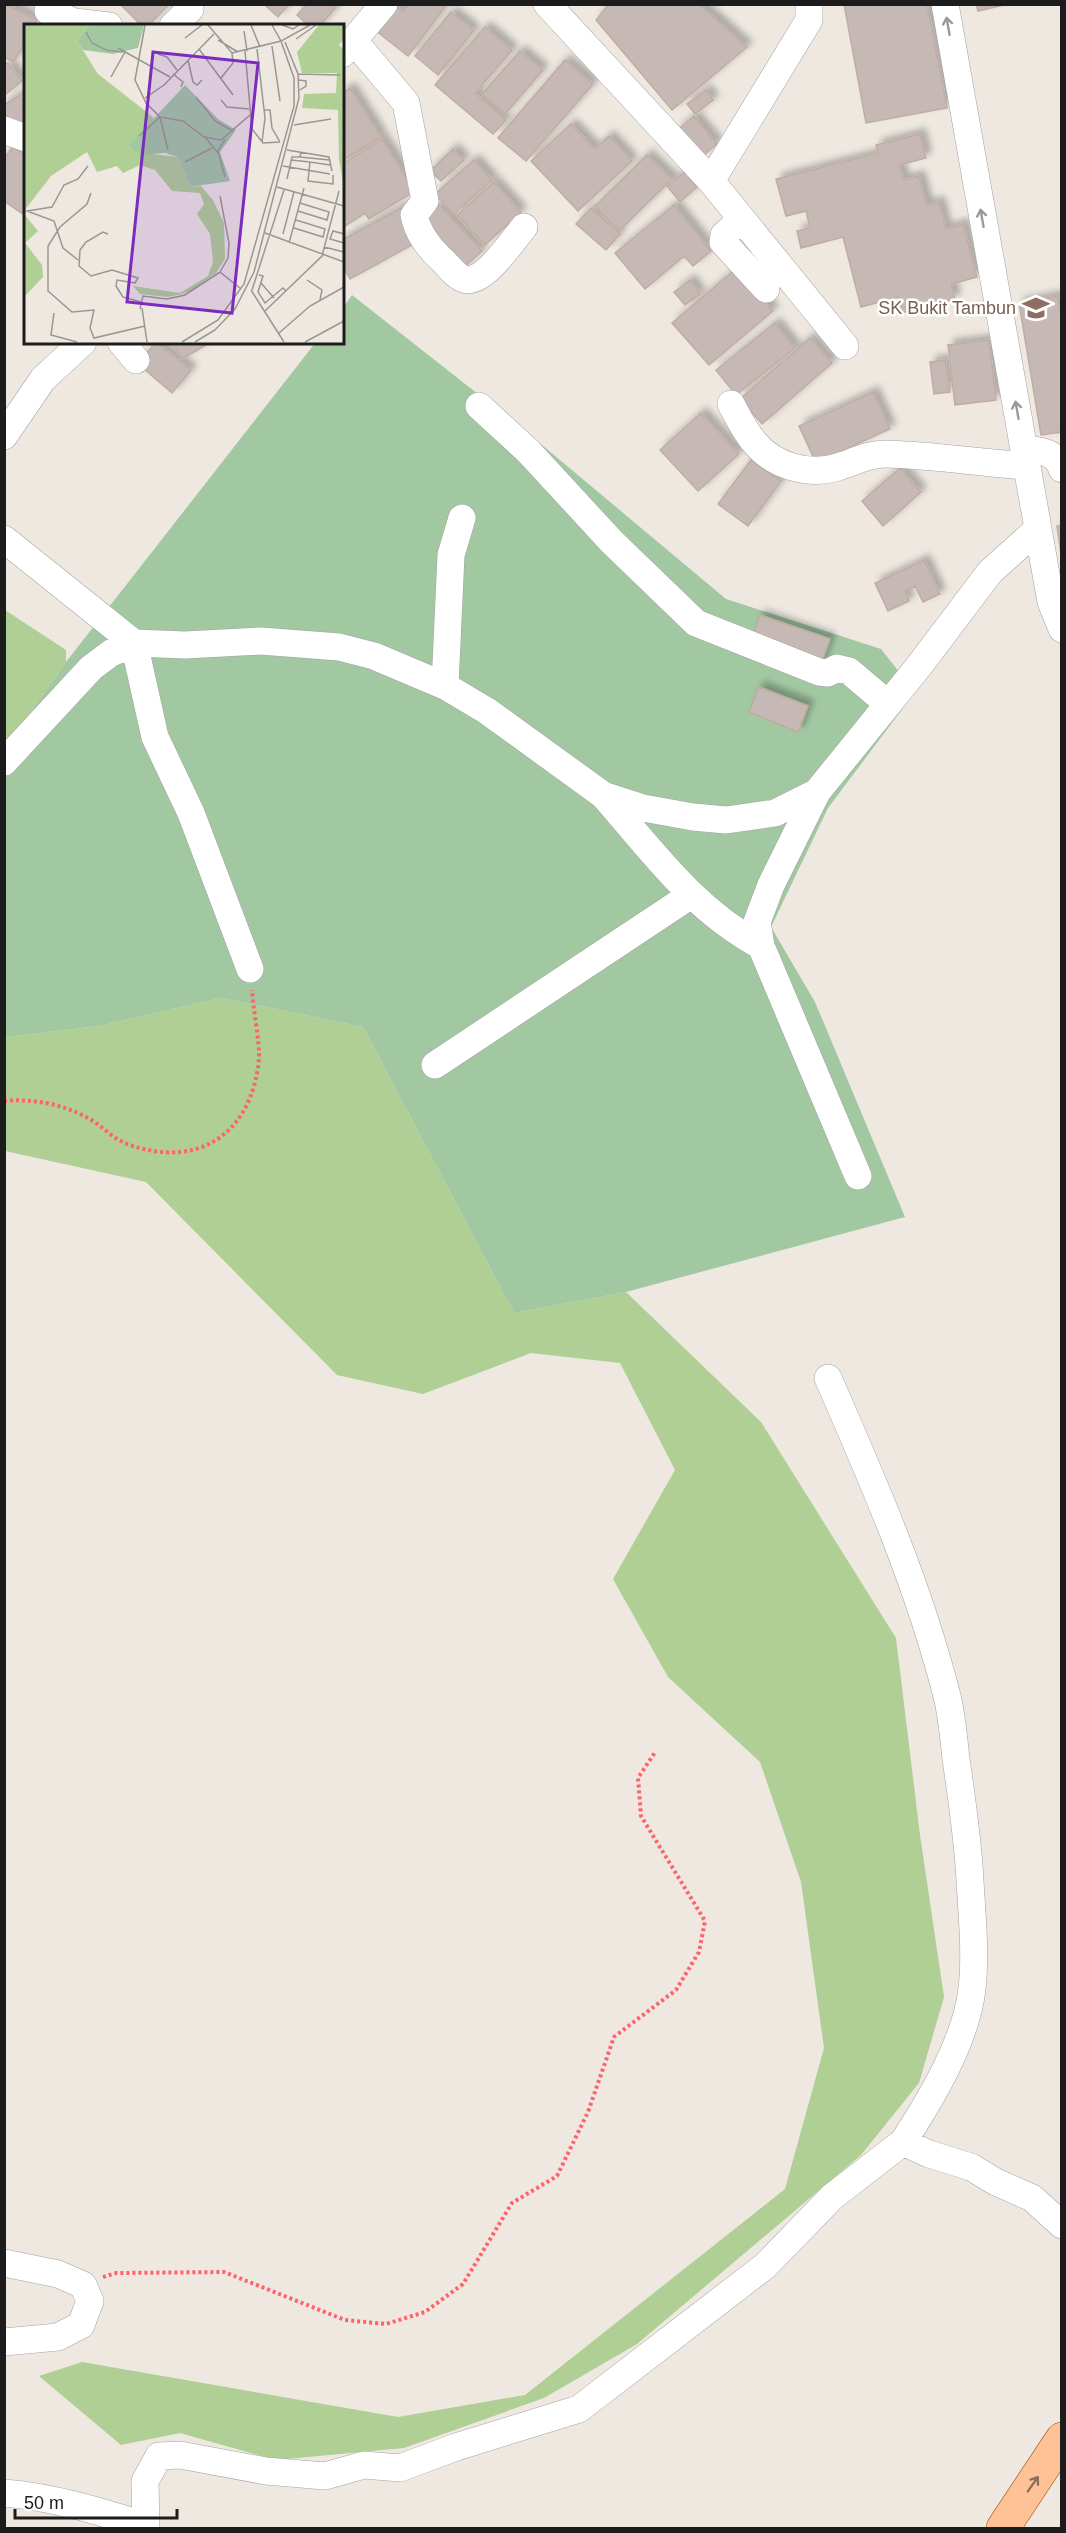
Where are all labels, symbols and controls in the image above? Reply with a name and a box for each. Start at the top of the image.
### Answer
one-way arrow [942,16,953,36]
inset map [24,24,344,344]
one-way arrow [977,208,988,228]
school or university icon: SK Bukit Tambun [1021,293,1051,323]
place label: SK Bukit Tambun [878,298,1016,318]
one-way arrow [1011,400,1022,420]
one-way arrow [1027,2477,1039,2493]
scale bar [15,2482,177,2520]
text: 50 m [24,2493,64,2513]

